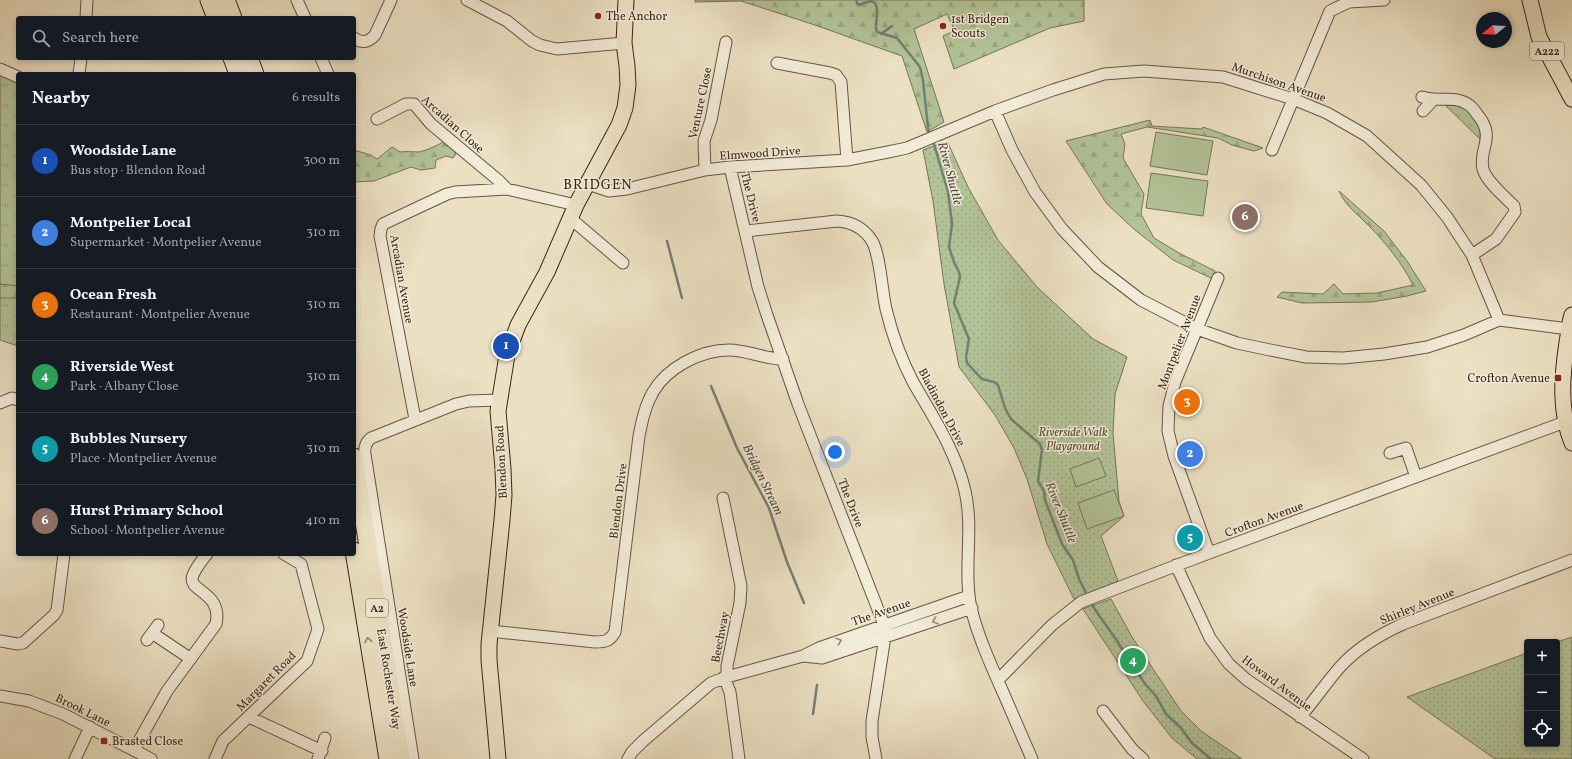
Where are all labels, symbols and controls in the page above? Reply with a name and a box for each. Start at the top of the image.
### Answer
place label: The Anchor [606,9,667,25]
marker: The Anchor [593,11,603,21]
place label: 1st Bridgen Scouts [951,12,1009,42]
north arrow [1476,12,1512,48]
search box [16,16,356,60]
marker: 1st Bridgen Scouts [938,21,948,31]
icon: search [30,27,52,49]
text: Search here [62,28,139,49]
road number: A222 [1530,42,1564,60]
street label: Murchison Avenue [1229,59,1328,107]
street label: Venture Close [686,66,716,140]
text: Nearby [32,87,90,110]
text: 6 results [292,89,340,107]
street label: Arcadian Close [417,92,487,157]
water label: River Shuttle [932,140,966,207]
text: Woodside Lane [70,141,176,162]
street label: Elmwood Drive [719,143,802,165]
text: 1 [42,152,48,170]
text: 300 m [304,152,340,170]
text: Bus stop · Blendon Road [70,162,206,180]
street label: The Drive [736,170,764,224]
district label: BRIDGEN [563,176,633,195]
pin: 6 [1232,202,1258,232]
text: Montpelier Local [70,213,191,234]
text: 2 [42,224,48,242]
text: 310 m [306,224,340,242]
street label: Arcadian Avenue [385,233,417,325]
text: Supermarket · Montpelier Avenue [70,234,262,252]
text: Ocean Fresh [70,285,157,306]
street label: Montpelier Avenue [1154,292,1206,392]
text: 3 [42,296,48,314]
text: 310 m [306,296,340,314]
text: Restaurant · Montpelier Avenue [70,306,250,324]
pin: 1 [493,331,519,361]
text: Riverside West [70,357,174,378]
street label: Bladindon Drive [914,365,969,450]
text: 4 [41,368,49,386]
text: 310 m [306,368,340,386]
place label: Crofton Avenue [1467,371,1550,387]
marker: Crofton Avenue [1553,373,1563,383]
text: Park · Albany Close [70,378,178,396]
pin: 3 [1174,387,1200,417]
street label: Blendon Road [492,424,512,499]
park label: Riverside Walk Playground [1038,425,1108,455]
text: Bubbles Nursery [70,429,187,450]
pin: 2 [1177,439,1203,469]
text: 5 [42,440,48,458]
text: 310 m [306,440,340,458]
water label: Bridgen Stream [737,441,787,519]
your location [825,442,845,462]
text: Place · Montpelier Avenue [70,450,217,468]
street label: Blendon Drive [606,462,632,540]
street label: The Drive [833,477,867,530]
water label: River Shuttle [1040,479,1081,546]
street label: Crofton Avenue [1223,498,1306,542]
text: Hurst Primary School [70,501,223,522]
text: 6 [41,512,49,530]
text: 410 m [305,512,340,530]
text: School · Montpelier Avenue [70,522,225,540]
pin: 5 [1177,523,1203,553]
street label: Shirley Avenue [1378,585,1457,629]
street label: The Avenue [850,595,913,630]
road number: A2 [366,599,388,617]
street label: Woodside Lane [393,607,421,688]
street label: Beechway [708,610,734,664]
one-way arrow [931,616,938,624]
street label: East Rochester Way [372,627,404,732]
one-way arrow [365,636,373,643]
one-way arrow [835,637,842,645]
map controls [1524,639,1560,747]
button: + [1524,639,1560,675]
pin: 4 [1120,646,1146,676]
street label: Margaret Road [233,648,300,715]
street label: Howard Avenue [1238,652,1315,716]
button: − [1524,675,1560,711]
street label: Brook Lane [52,691,113,731]
button: locate [1524,711,1560,747]
place label: Brasted Close [112,734,184,750]
marker: Brasted Close [99,736,109,746]

